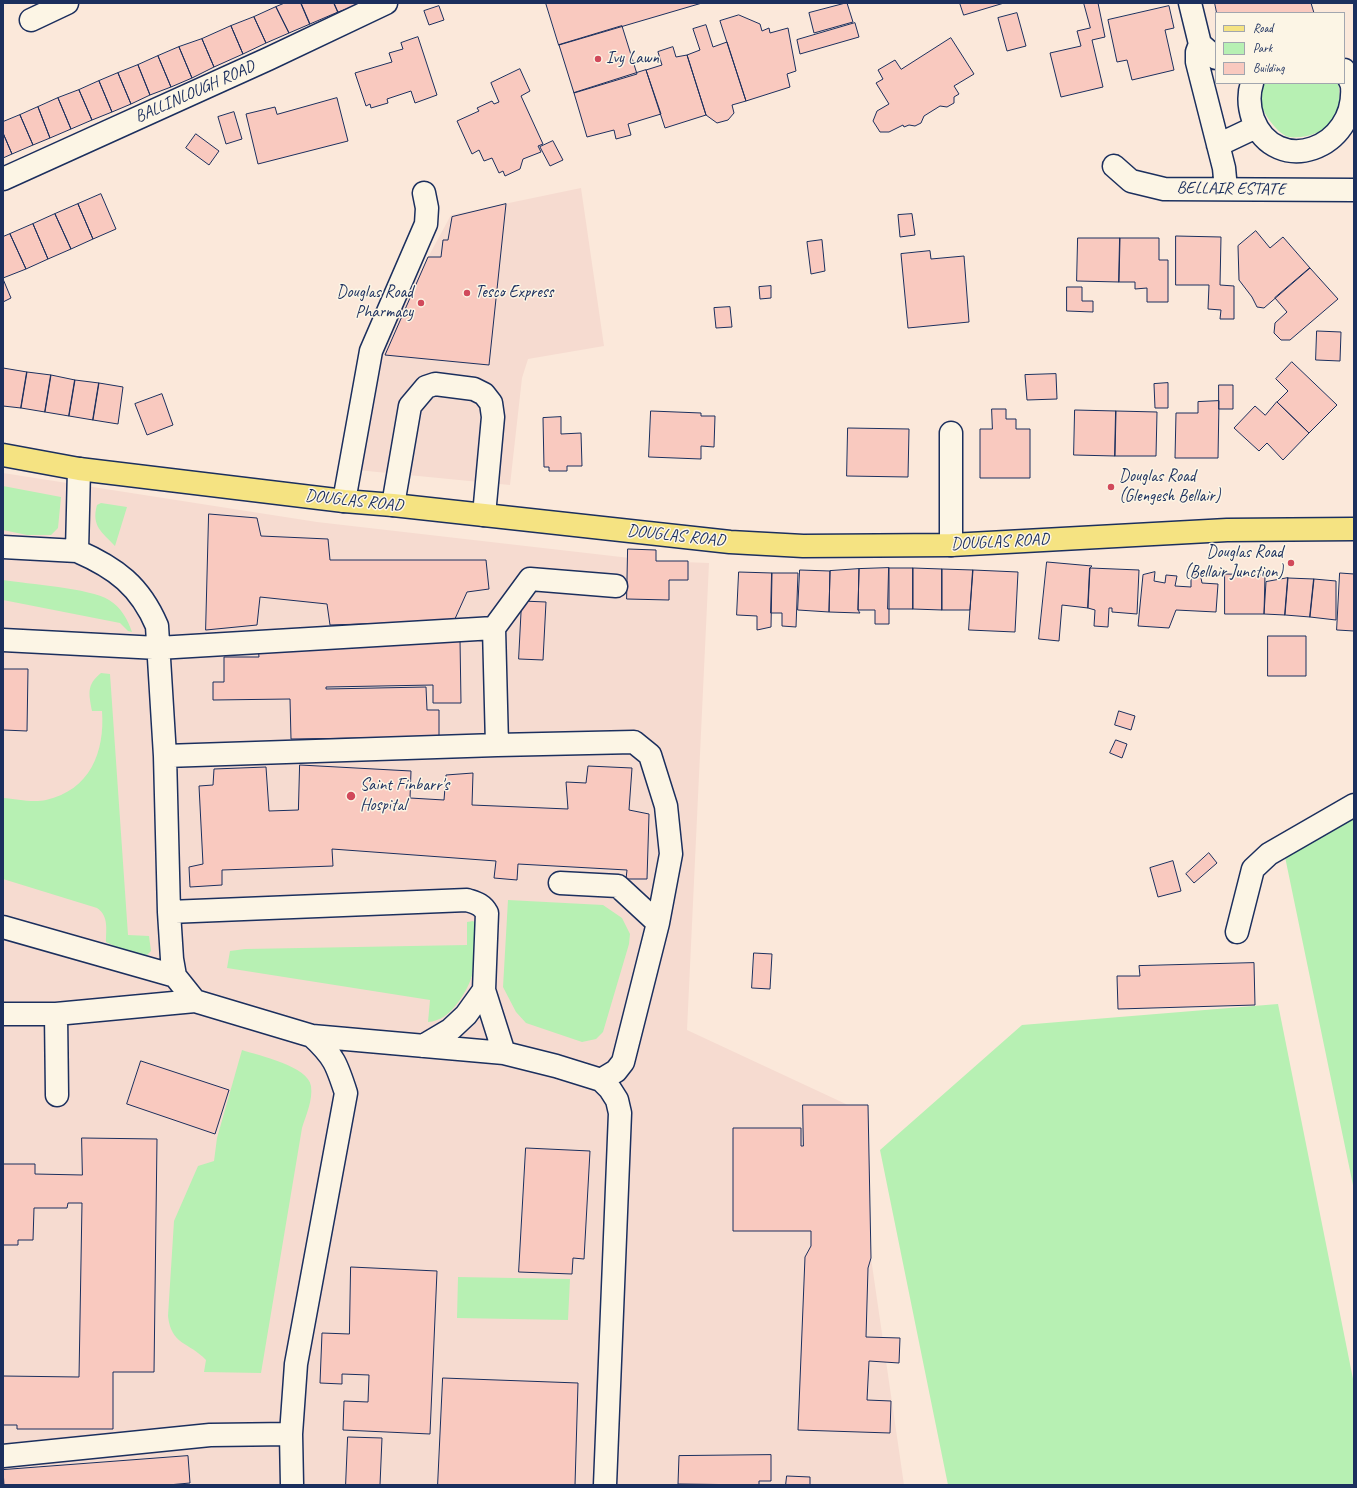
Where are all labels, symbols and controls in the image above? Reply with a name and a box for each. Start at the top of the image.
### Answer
legend [1215,12,1345,84]
text: Road [1253,20,1273,36]
text: Park [1253,40,1272,56]
place label: Ivy Lawn [606,49,659,69]
marker: Ivy Lawn [593,54,603,64]
street label: BALLINLOUGH ROAD [132,56,258,128]
text: Building [1253,60,1285,76]
street label: BELLAIR ESTATE [1176,178,1286,200]
place label: Douglas Road Pharmacy [336,283,413,323]
place label: Tesco Express [475,283,553,303]
marker: Tesco Express [462,288,472,298]
marker: Douglas Road Pharmacy [416,298,426,308]
place label: Douglas Road (Glengesh Bellair) [1119,467,1220,507]
marker: Douglas Road (Glengesh Bellair) [1106,482,1116,492]
street label: DOUGLAS ROAD [304,486,404,516]
street label: DOUGLAS ROAD [626,521,726,551]
street label: DOUGLAS ROAD [950,529,1050,555]
place label: Douglas Road (Bellair Junction) [1184,543,1283,583]
marker: Douglas Road (Bellair Junction) [1286,558,1296,568]
place label: Saint Finbarr's Hospital [360,776,449,816]
marker: Saint Finbarr's Hospital [345,790,357,802]

